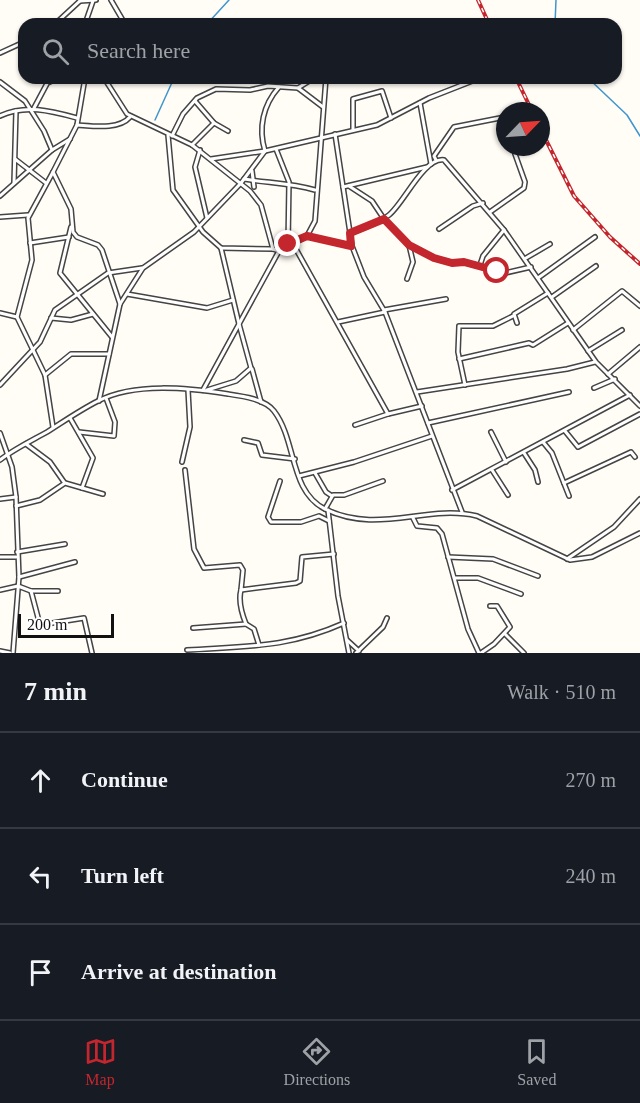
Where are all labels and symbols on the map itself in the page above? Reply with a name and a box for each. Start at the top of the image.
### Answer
north arrow [496,102,550,156]
route end [274,230,300,256]
route start [483,257,509,283]
scale bar [18,611,114,638]

